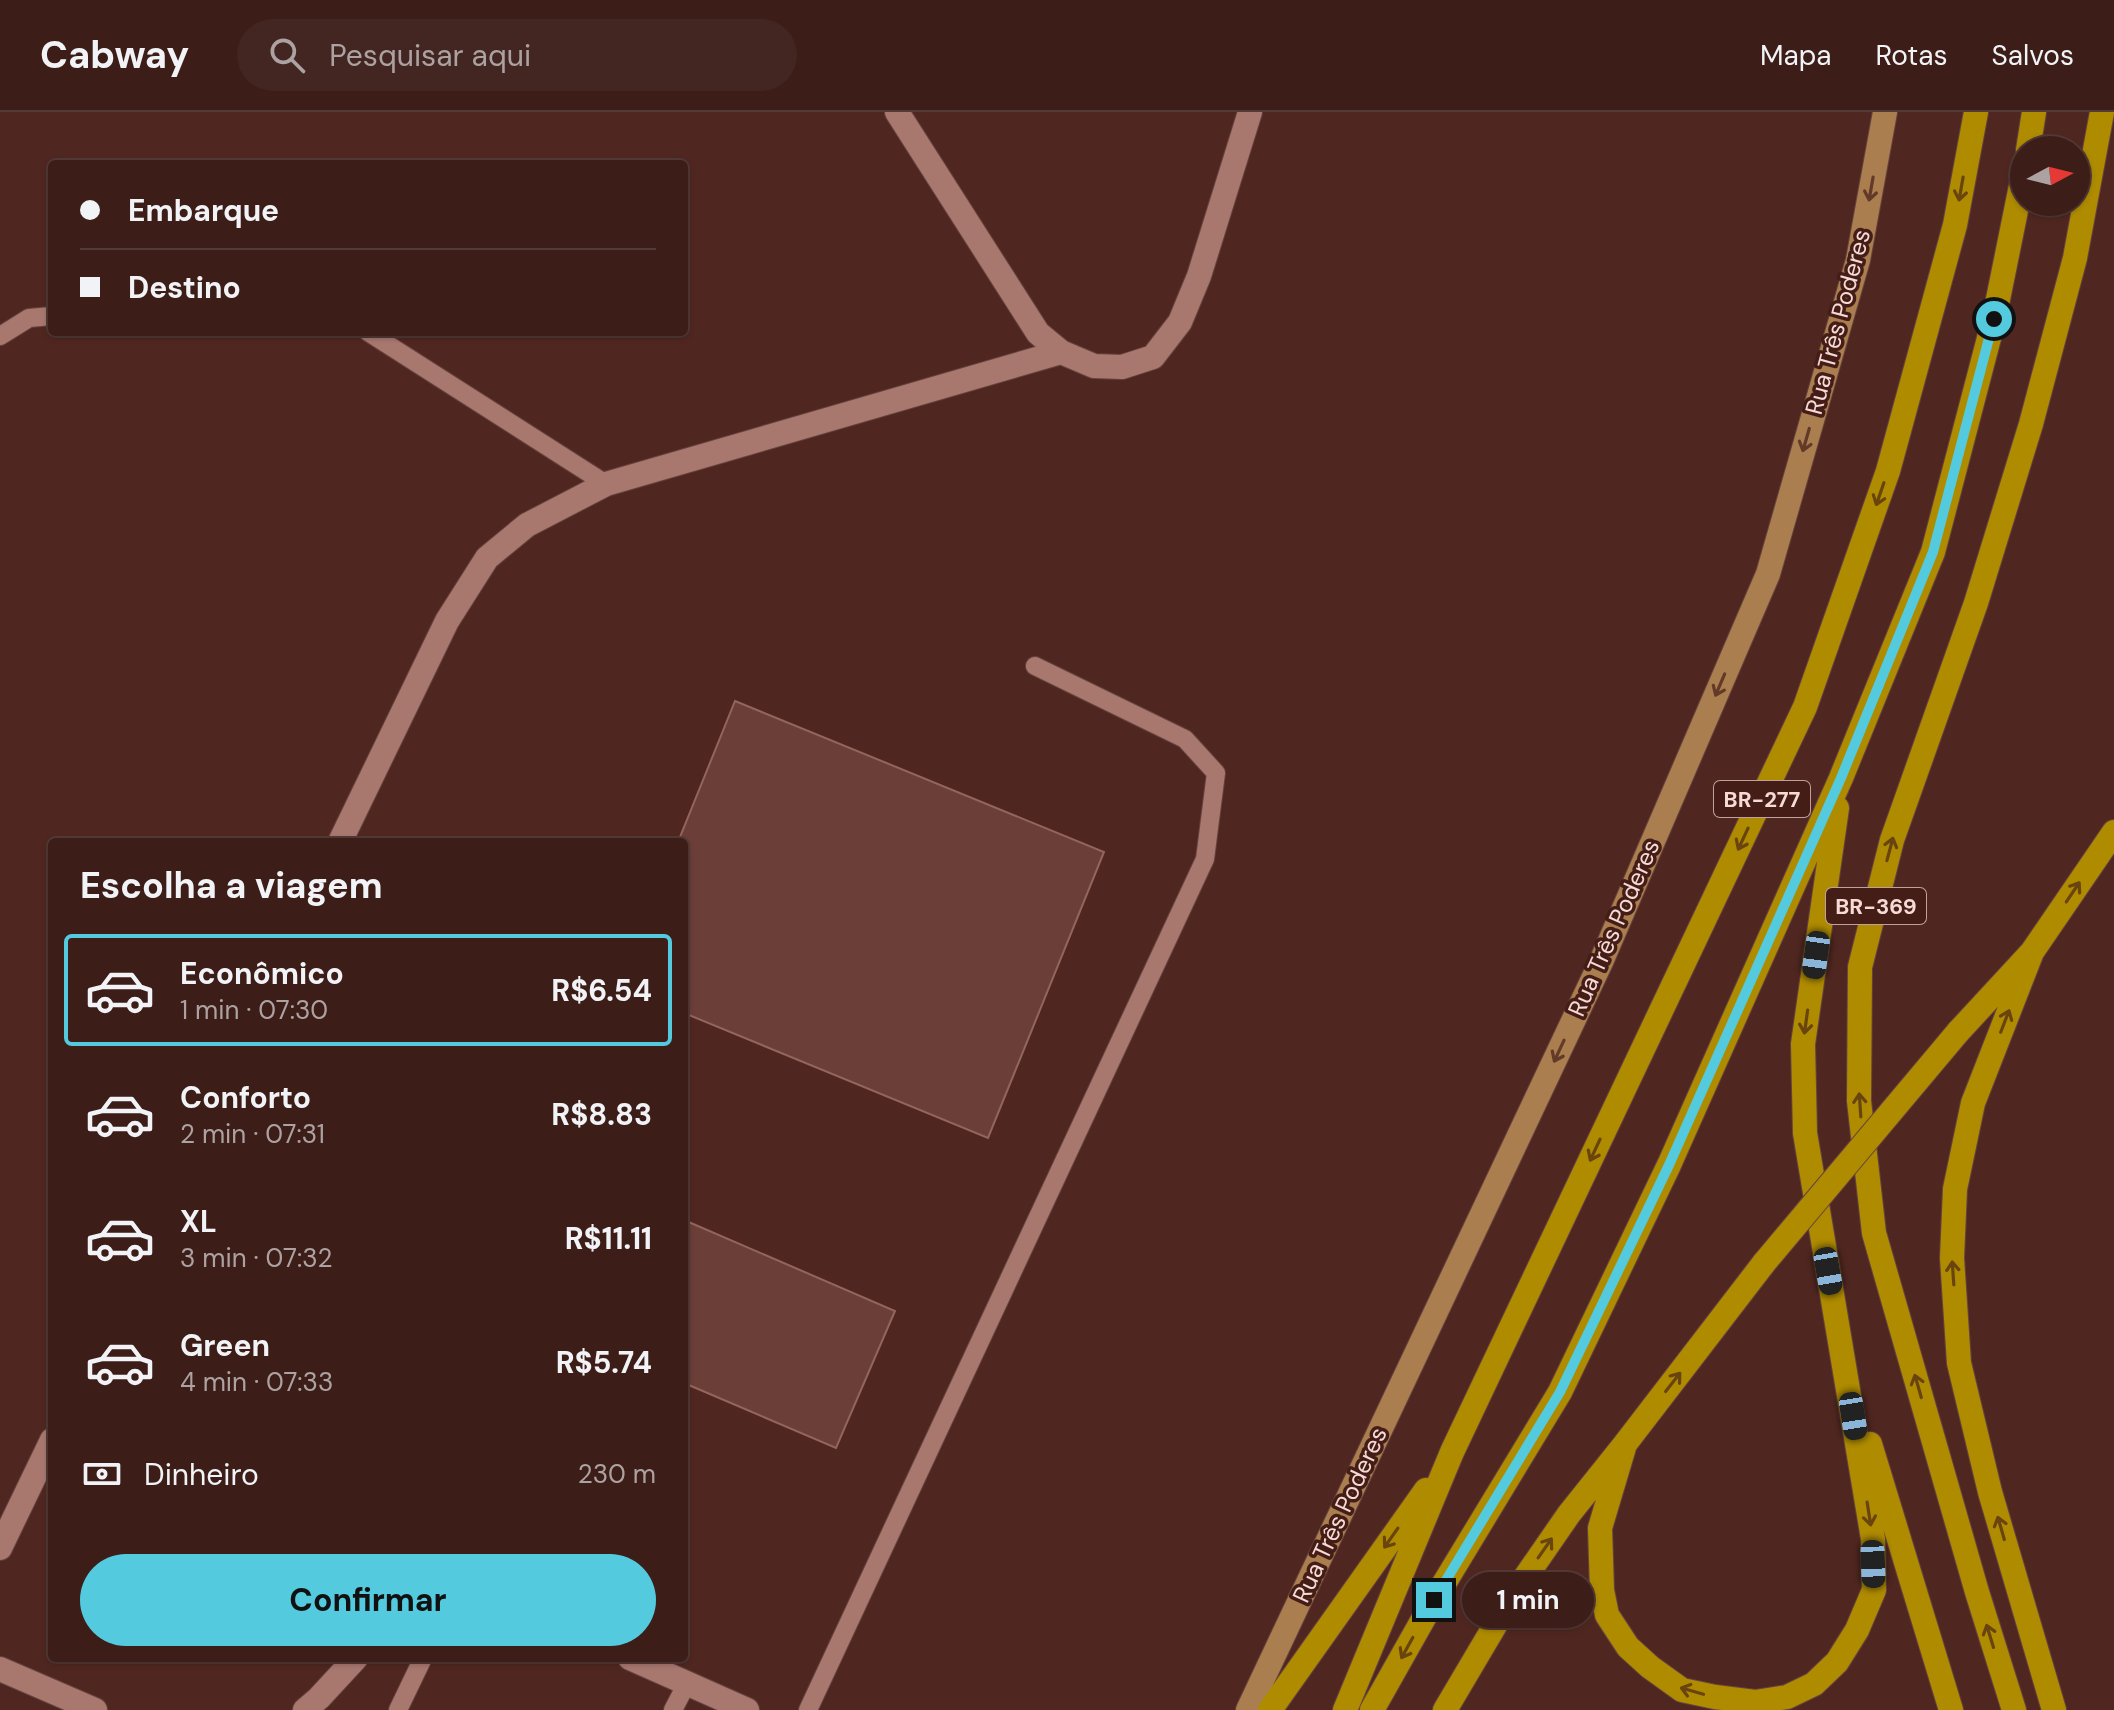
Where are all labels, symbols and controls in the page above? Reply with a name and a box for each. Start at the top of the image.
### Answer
search box [237,19,797,91]
text: Cabway [40,30,189,80]
icon: search [265,33,309,77]
text: Pesquisar aqui [329,36,531,75]
text: Mapa [1760,37,1831,74]
text: Rotas [1875,37,1948,74]
text: Salvos [1992,37,2074,74]
north arrow [2010,136,2090,216]
map controls [2010,136,2090,216]
one-way arrow [1953,175,1968,201]
one-way arrow [1863,176,1878,201]
text: Embarque [128,191,279,230]
street label: Rua Três Poderes [1798,226,1877,418]
text: Destino [128,268,241,307]
route start [1976,301,2012,337]
one-way arrow [1798,427,1813,453]
one-way arrow [1871,481,1886,506]
one-way arrow [1712,672,1727,697]
road number: BR-277 [1714,781,1810,817]
one-way arrow [1735,827,1750,851]
street label: Rua Três Poderes [1561,835,1666,1021]
one-way arrow [1883,836,1898,862]
text: Escolha a viagem [80,862,383,909]
one-way arrow [2065,881,2081,903]
road number: BR-369 [1826,888,1926,924]
car [1801,930,1831,980]
icon: car [84,954,156,1026]
text: Econômico [180,954,344,993]
text: R$6.54 [551,971,652,1010]
text: 1 min · 07:30 [180,993,328,1027]
one-way arrow [1798,1009,1813,1034]
one-way arrow [1999,1009,2013,1034]
one-way arrow [1551,1039,1566,1063]
icon: car [84,1078,156,1150]
text: Conforto [180,1078,311,1117]
one-way arrow [1852,1092,1867,1119]
text: R$8.83 [551,1095,652,1134]
text: 2 min · 07:31 [180,1117,325,1151]
one-way arrow [1587,1138,1602,1162]
icon: car [84,1202,156,1274]
text: XL [180,1202,217,1241]
text: R$11.11 [565,1219,652,1258]
text: 3 min · 07:32 [180,1241,333,1275]
car [1812,1245,1844,1297]
one-way arrow [1945,1260,1960,1287]
icon: car [84,1326,156,1398]
text: Green [180,1326,270,1365]
text: R$5.74 [556,1343,652,1382]
text: 4 min · 07:33 [180,1365,333,1399]
one-way arrow [1664,1372,1681,1393]
one-way arrow [1909,1373,1924,1399]
car [1837,1390,1869,1442]
street label: Rua Três Poderes [1285,1422,1394,1608]
icon: cash [80,1452,124,1496]
text: Dinheiro [144,1455,259,1494]
text: 230 m [578,1457,656,1491]
one-way arrow [1862,1501,1877,1526]
one-way arrow [1993,1515,2008,1541]
one-way arrow [1383,1527,1399,1549]
one-way arrow [1537,1538,1553,1560]
car [1860,1540,1886,1588]
button: Confirmar [80,1554,656,1646]
callout: 1 min [1462,1572,1594,1628]
route end [1416,1582,1452,1618]
text: 1 min [1496,1583,1560,1617]
one-way arrow [1982,1623,1997,1649]
one-way arrow [1398,1636,1414,1660]
one-way arrow [1679,1683,1705,1698]

